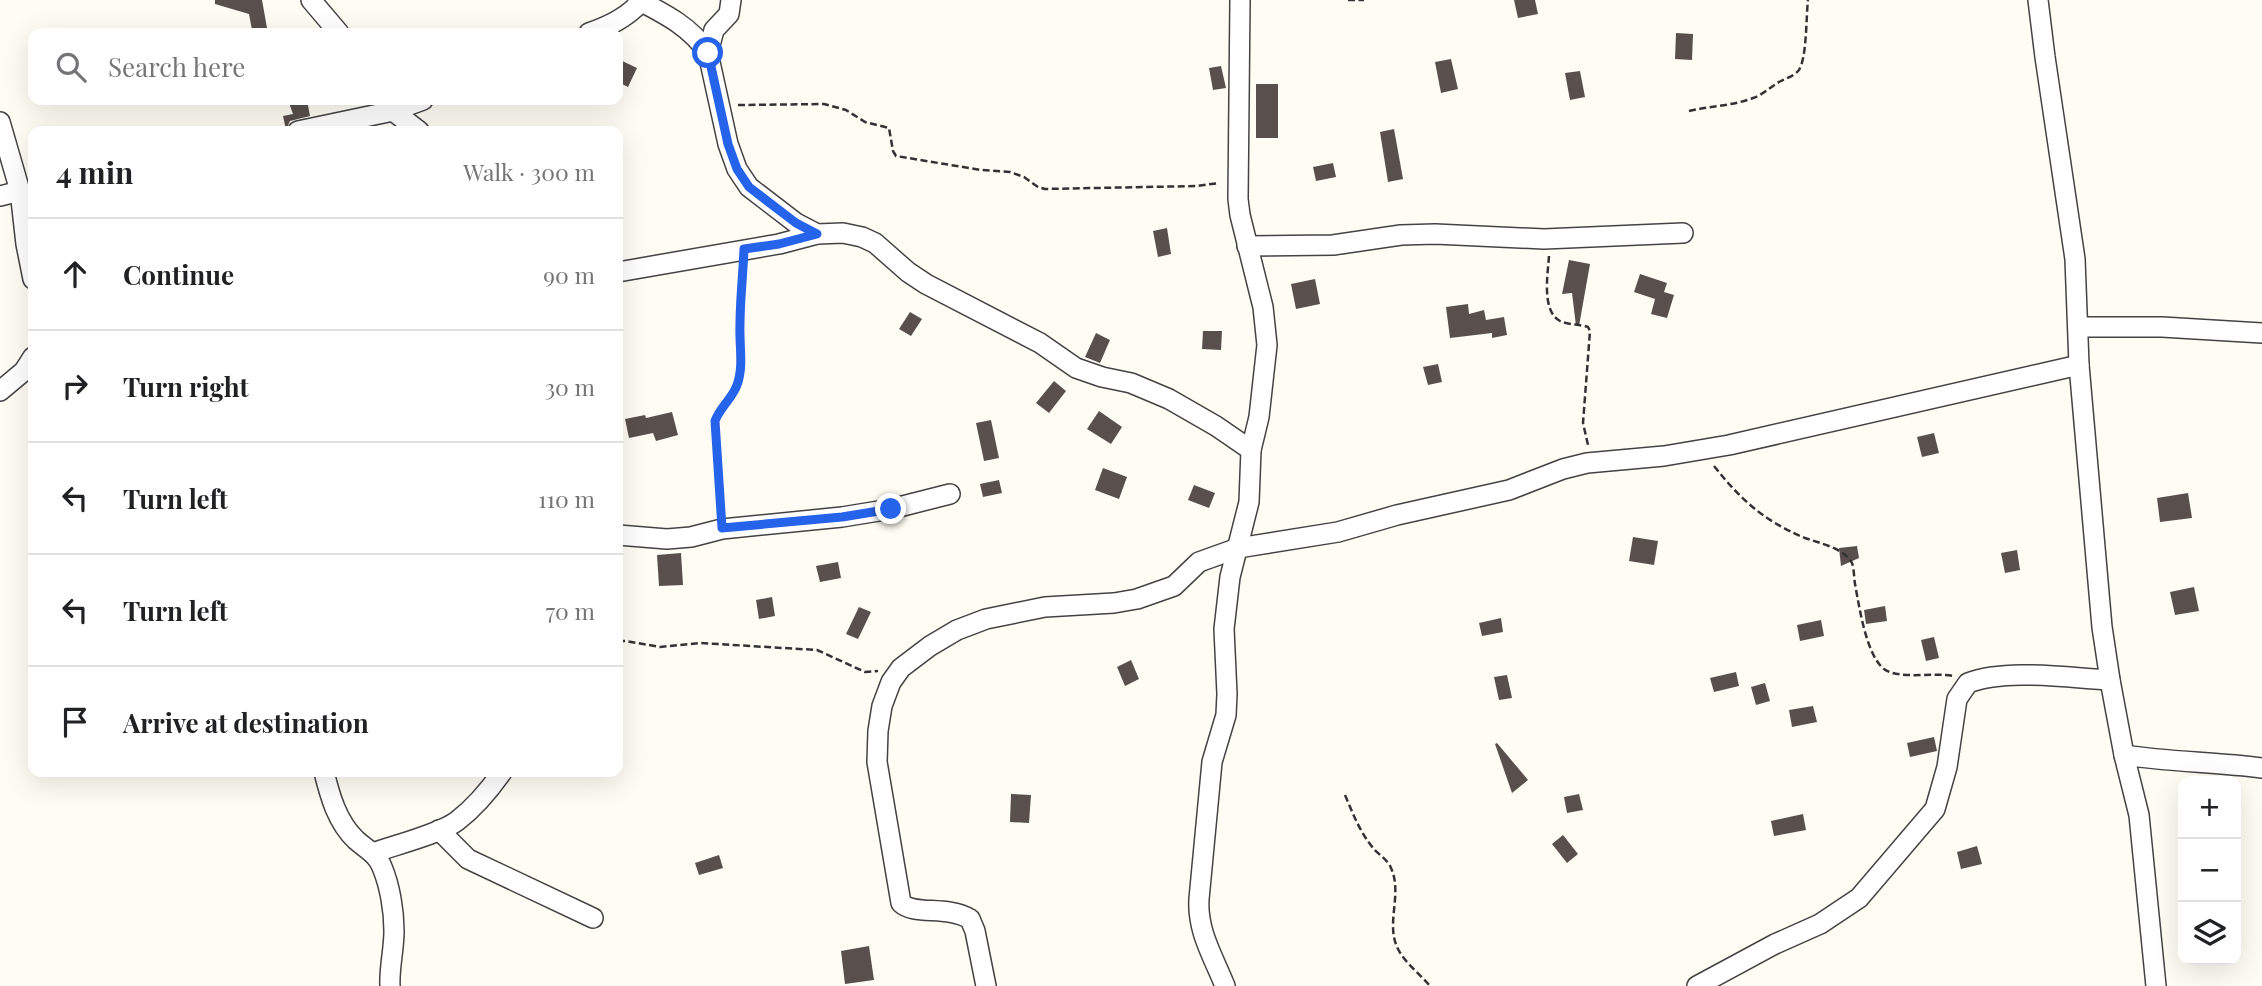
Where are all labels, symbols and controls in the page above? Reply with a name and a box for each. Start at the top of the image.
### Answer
search box [28,28,623,105]
route start [692,37,723,68]
icon: search [52,48,90,86]
text: Search here [108,49,245,84]
text: 4 min [56,152,134,192]
text: Walk · 300 m [463,156,595,187]
icon: ahead [56,255,94,293]
text: Continue [123,257,234,292]
text: 90 m [543,259,595,290]
icon: right [56,367,94,405]
text: Turn right [123,369,249,404]
text: 30 m [545,371,595,402]
icon: left [56,479,94,517]
text: Turn left [123,481,228,516]
text: 110 m [538,483,595,514]
route end [875,493,906,524]
icon: left [56,591,94,629]
text: Turn left [123,593,228,628]
text: 70 m [546,595,595,626]
icon: arrive [56,703,94,741]
text: Arrive at destination [123,705,369,740]
map controls [2178,776,2241,965]
button: + [2178,776,2241,839]
button: − [2178,839,2241,902]
button: layers [2178,902,2241,965]

